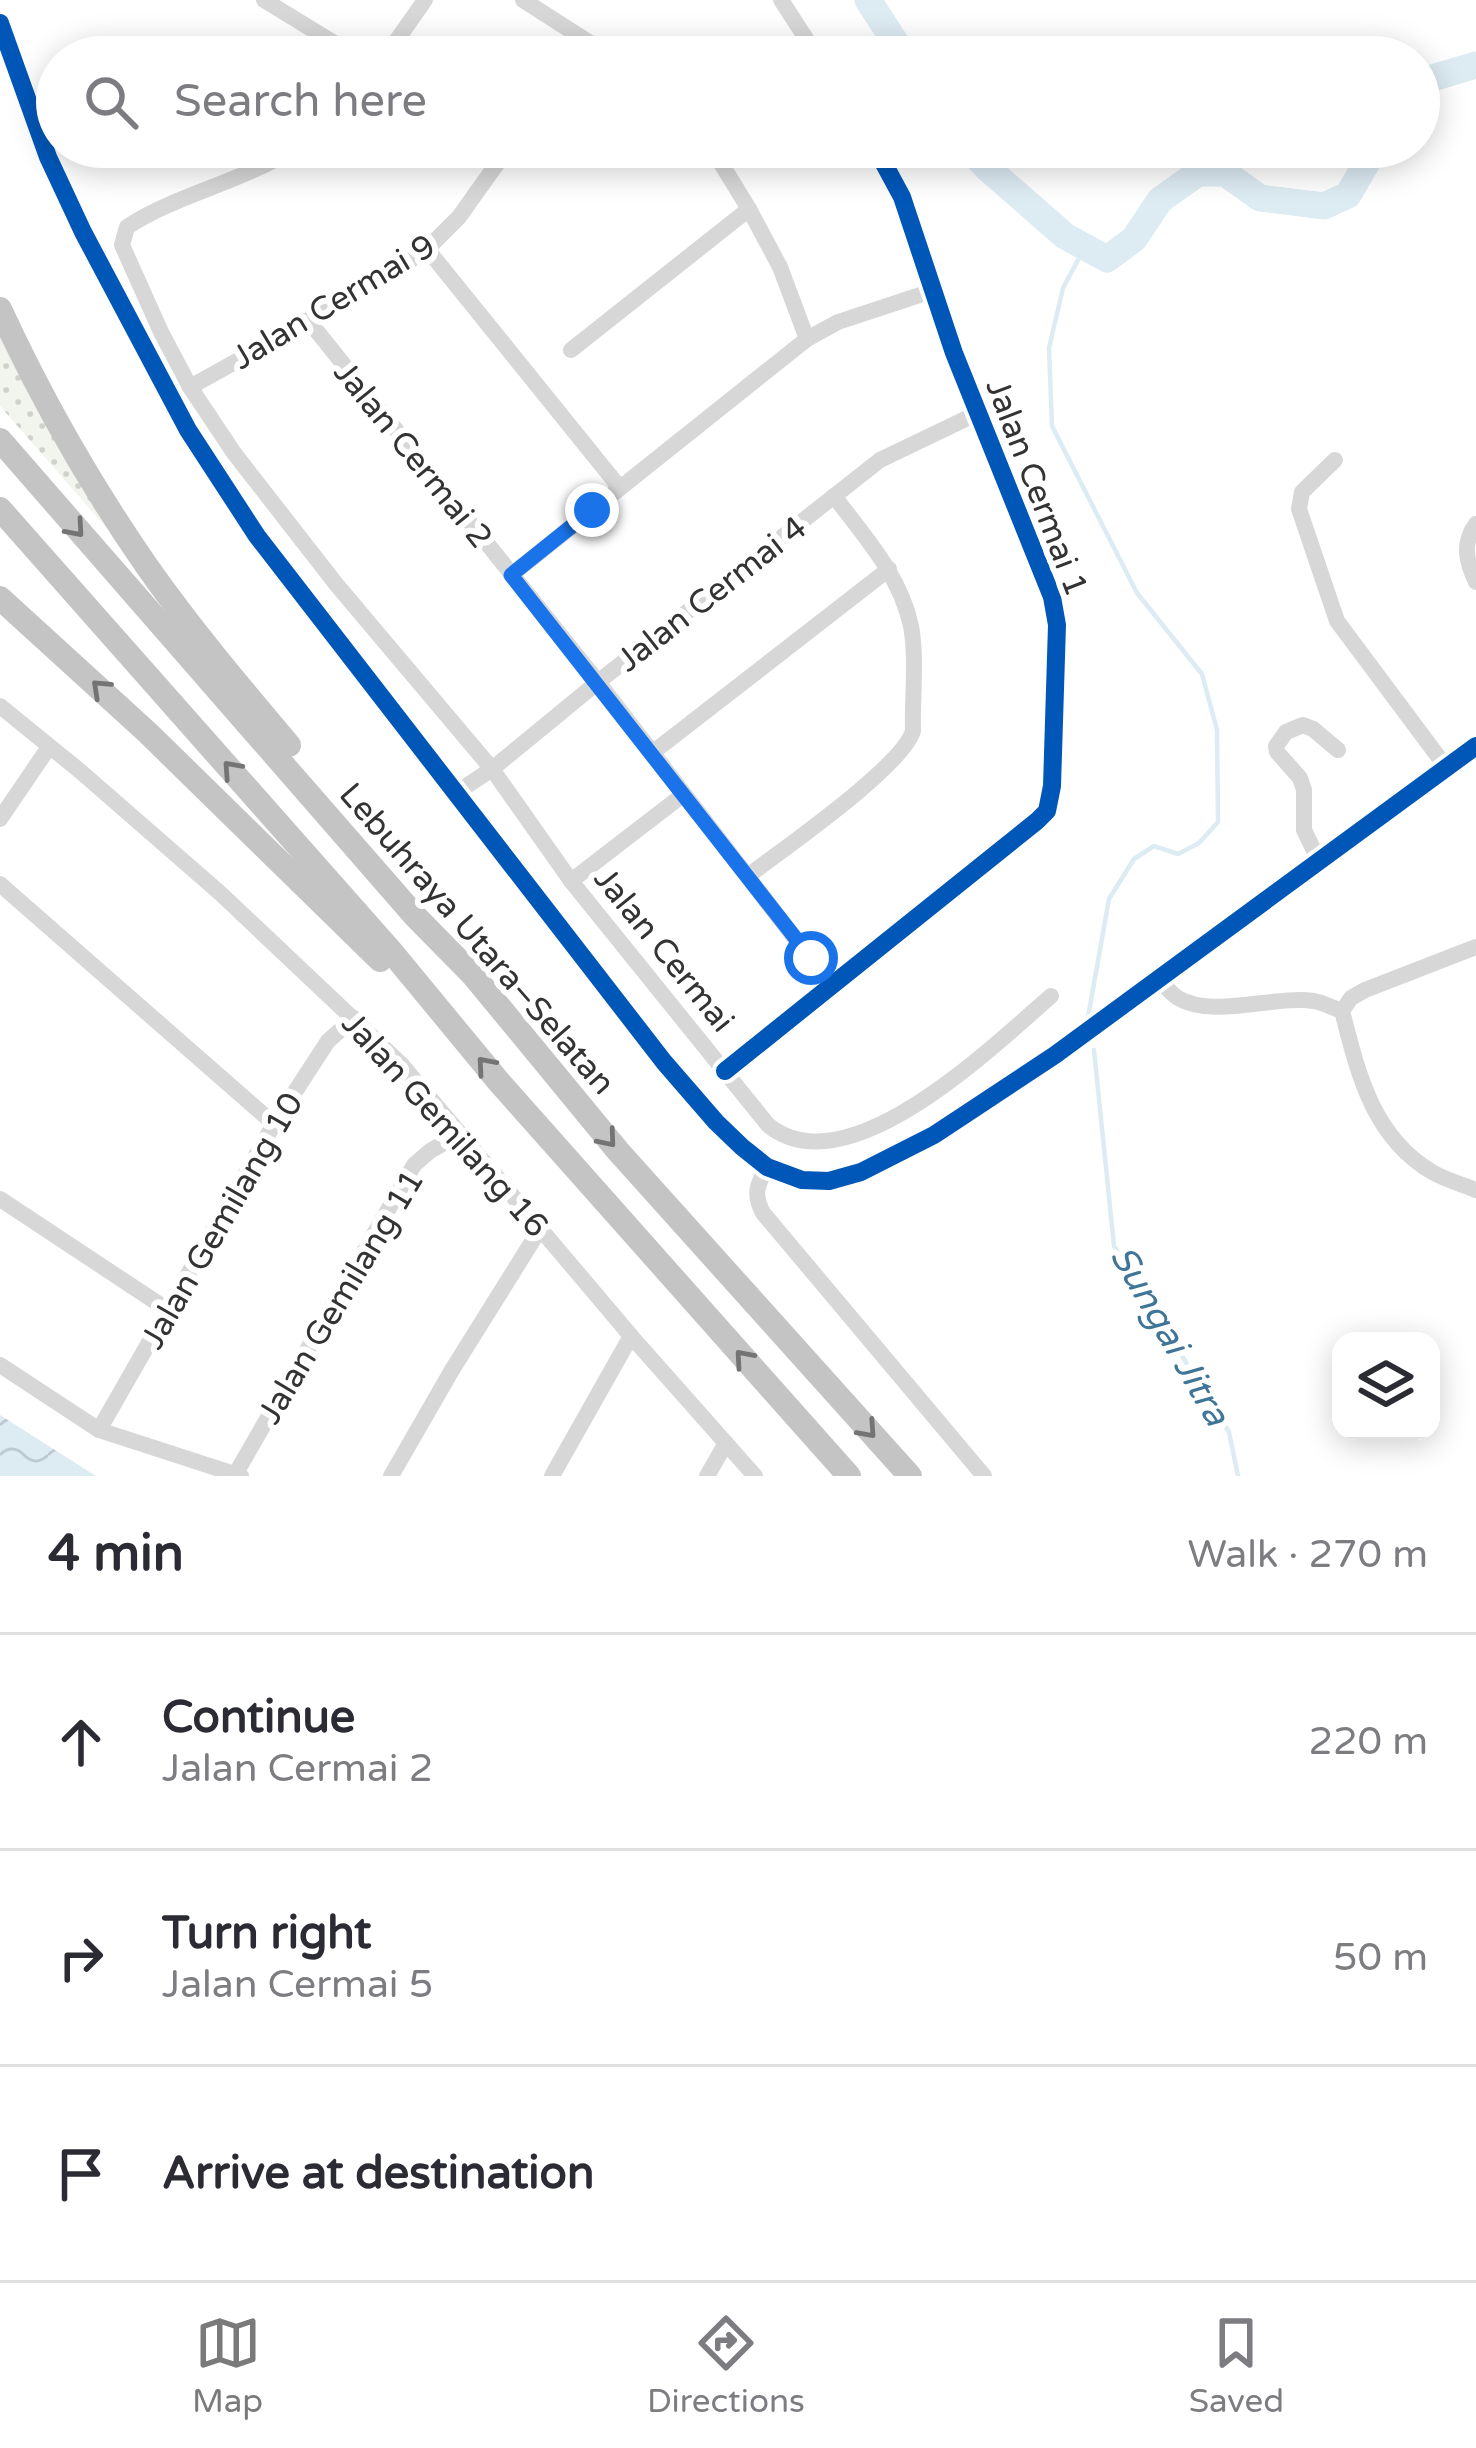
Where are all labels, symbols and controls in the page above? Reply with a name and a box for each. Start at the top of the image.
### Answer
search box [36,36,1440,168]
icon: search [78,69,144,135]
text: Search here [174,75,427,129]
street label: Jalan Cermai 9 [225,226,442,378]
street label: Jalan Cermai 2 [325,354,500,556]
street label: Jalan Cermai 1 [977,373,1096,602]
route end [565,483,619,537]
street label: Jalan Cermai 4 [610,508,814,680]
one-way arrow [62,515,84,537]
one-way arrow [92,681,114,703]
one-way arrow [224,762,245,783]
street label: Lebuhraya Utara–Selatan [331,775,623,1103]
street label: Jalan Cermai [586,860,742,1040]
route start [784,931,838,985]
street label: Jalan Gemilang 16 [334,1004,556,1246]
one-way arrow [478,1057,499,1079]
street label: Jalan Gemilang 10 [133,1086,311,1356]
one-way arrow [594,1125,616,1147]
street label: Jalan Gemilang 11 [250,1163,432,1431]
water label: Sungai Jitra [1101,1238,1239,1434]
map controls [1332,1332,1440,1440]
button: layers [1332,1332,1440,1440]
one-way arrow [736,1350,757,1371]
one-way arrow [854,1417,875,1438]
text: 4 min [48,1523,184,1585]
text: Walk · 270 m [1187,1531,1428,1578]
text: Continue [162,1691,355,1745]
icon: ahead [48,1709,114,1775]
text: 220 m [1309,1718,1428,1765]
text: Jalan Cermai 2 [162,1745,433,1792]
text: Turn right [162,1907,371,1961]
icon: right [48,1925,114,1991]
text: 50 m [1333,1934,1428,1981]
text: Jalan Cermai 5 [162,1961,433,2008]
icon: arrive [48,2141,114,2207]
text: Arrive at destination [162,2147,594,2201]
tab: Map [192,2310,263,2421]
tab: Directions [647,2310,805,2421]
tab: Saved [1189,2310,1284,2421]

